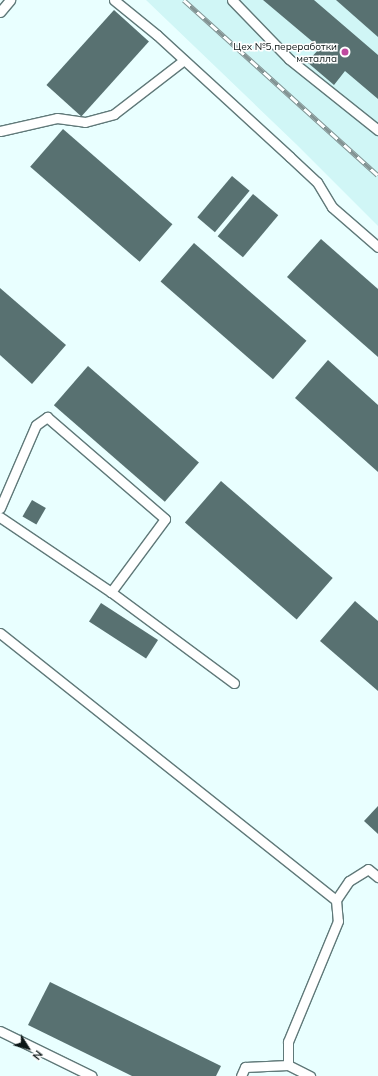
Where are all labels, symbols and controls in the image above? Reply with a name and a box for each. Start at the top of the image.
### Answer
place label: Цех №5 переработки металла [233,40,337,64]
marker: Цех №5 переработки металла [340,47,350,57]
north arrow [8,1028,48,1068]
text: N [29,1048,46,1063]

